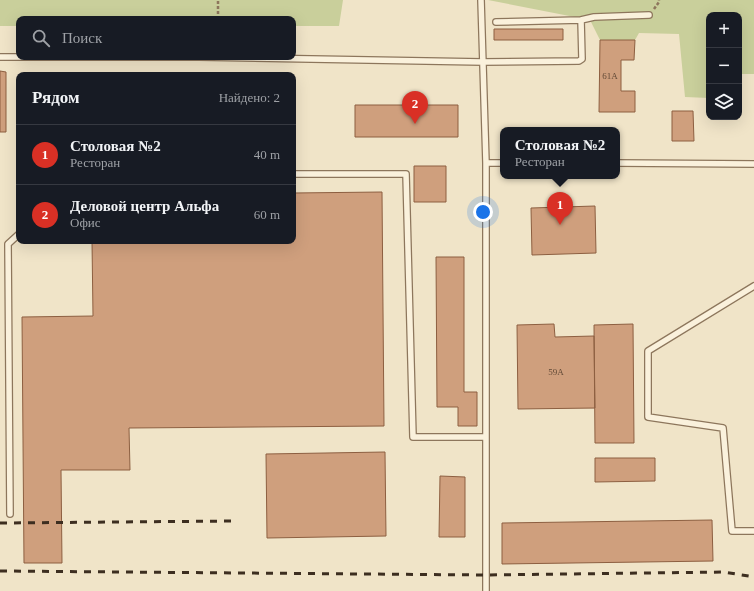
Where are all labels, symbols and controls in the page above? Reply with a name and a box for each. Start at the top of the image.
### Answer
map controls [706,12,742,120]
button: + [706,12,742,48]
search box [16,16,296,60]
icon: search [30,27,52,49]
text: Поиск [62,30,102,46]
button: − [706,48,742,84]
house number: 61А [602,71,618,81]
button: layers [706,84,742,120]
text: Рядом [32,88,80,107]
text: Найдено: 2 [219,90,280,105]
pin: 2 [402,91,428,124]
popup [500,127,620,179]
text: Столовая №2 [515,137,605,153]
text: Столовая №2 [70,138,161,154]
text: 1 [42,147,48,162]
text: 40 m [254,147,280,162]
text: Ресторан [515,154,565,169]
text: Ресторан [70,155,120,170]
pin: 1 [547,192,573,225]
text: Деловой центр Альфа [70,198,219,214]
your location [473,202,493,222]
text: 2 [42,207,48,222]
text: 60 m [254,207,280,222]
text: Офис [70,215,101,230]
house number: 59А [548,367,564,377]

